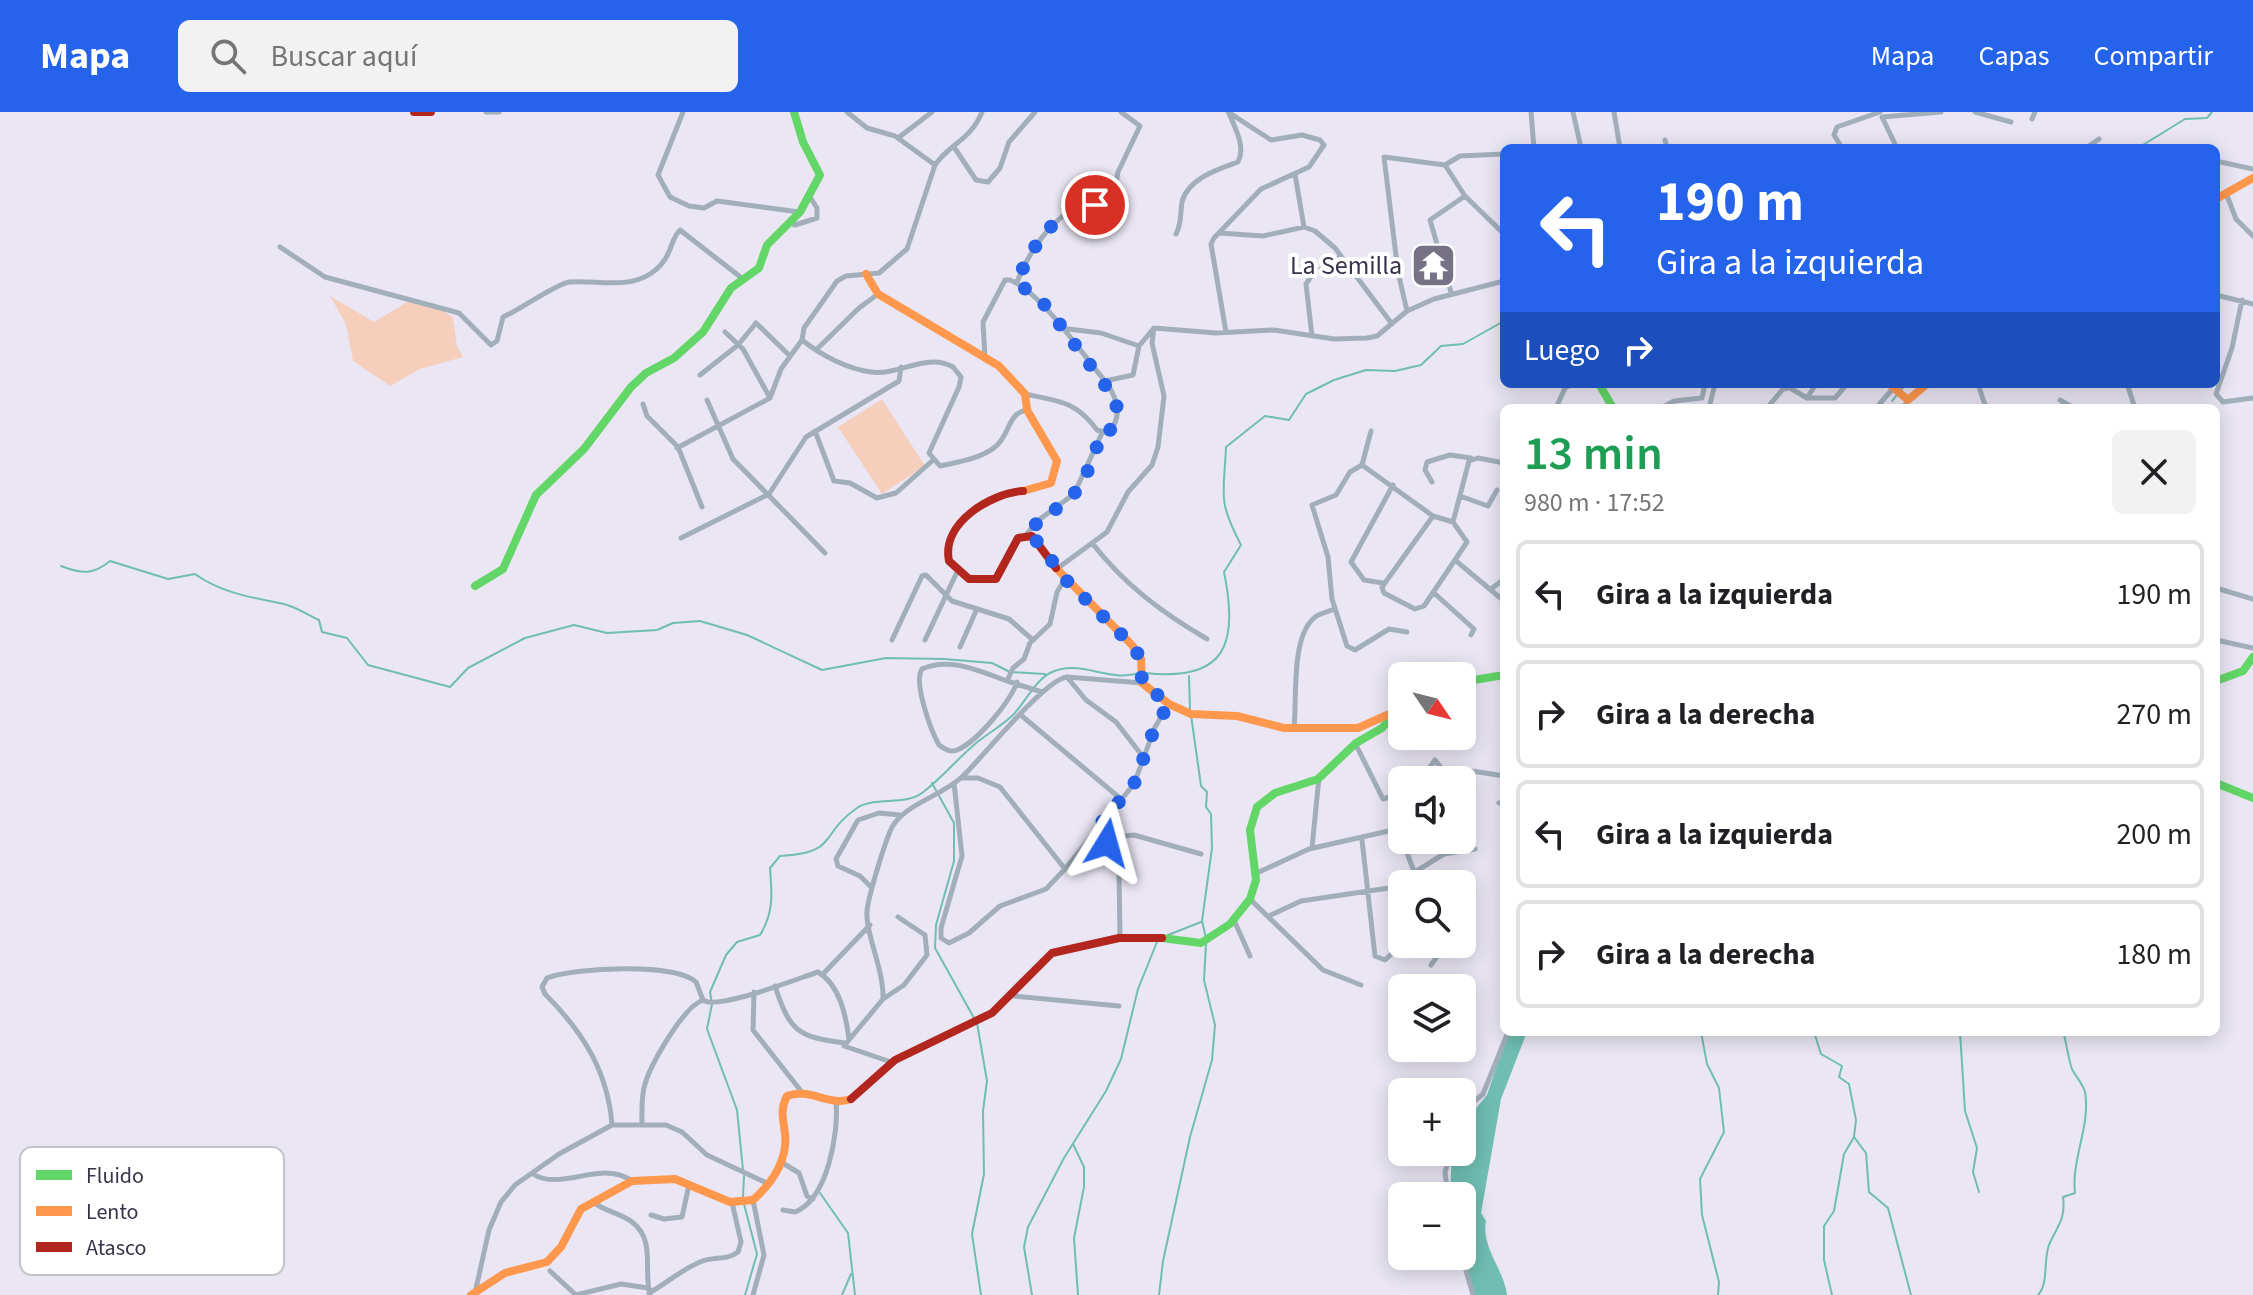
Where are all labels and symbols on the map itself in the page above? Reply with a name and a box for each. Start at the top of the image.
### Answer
pin [1061,171,1129,239]
temple icon: La Semilla [1409,241,1457,289]
place label: La Semilla [1290,247,1402,284]
north arrow [1388,662,1476,750]
position arrow [1065,801,1149,885]
legend [20,1147,284,1275]
text: Fluido [86,1160,144,1192]
text: Lento [86,1196,138,1228]
text: Atasco [86,1232,146,1264]

